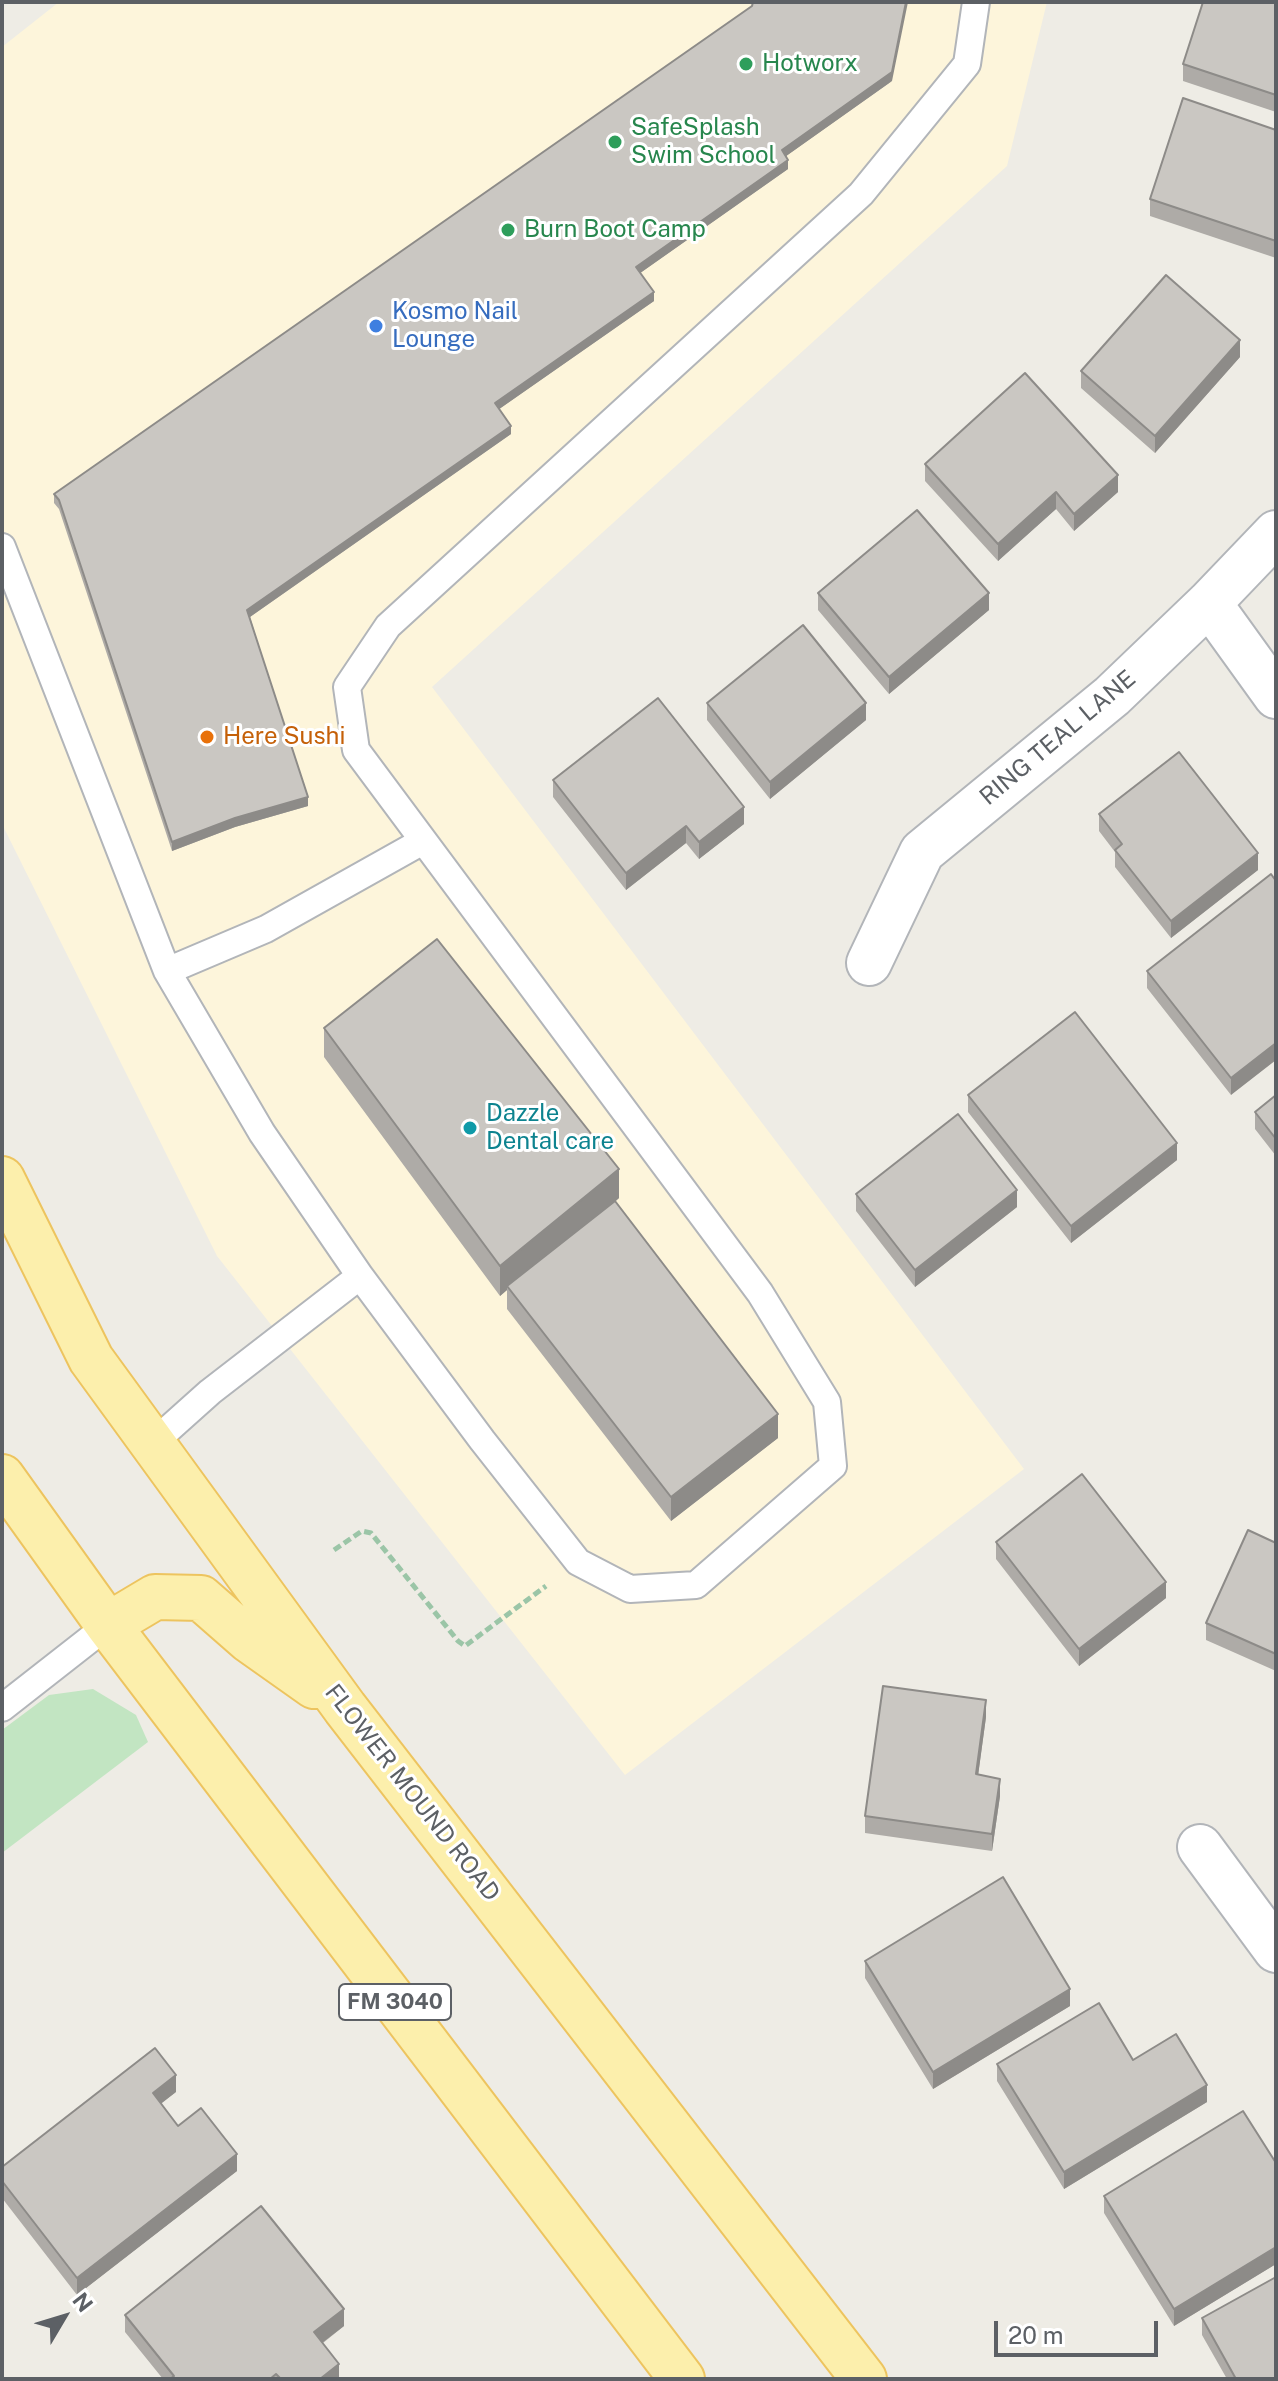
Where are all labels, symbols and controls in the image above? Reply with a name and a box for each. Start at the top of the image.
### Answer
place label: Hotworx [762,50,858,78]
marker: Hotworx [737,55,755,73]
place label: SafeSplash Swim School [631,114,776,170]
marker: SafeSplash Swim School [606,133,624,151]
place label: Burn Boot Camp [524,216,706,244]
marker: Burn Boot Camp [499,221,517,239]
place label: Kosmo Nail Lounge [392,298,518,354]
marker: Kosmo Nail Lounge [367,317,385,335]
street label: RING TEAL LANE [974,664,1142,812]
place label: Here Sushi [223,723,345,751]
marker: Here Sushi [198,728,216,746]
place label: Dazzle Dental care [486,1100,614,1156]
marker: Dazzle Dental care [461,1119,479,1137]
street label: FLOWER MOUND ROAD [318,1679,506,1907]
road number: FM 3040 [339,1984,451,2020]
north arrow [24,2277,104,2357]
text: N [67,2287,98,2317]
scale bar [998,2305,1162,2355]
text: 20 m [1008,2321,1064,2349]

